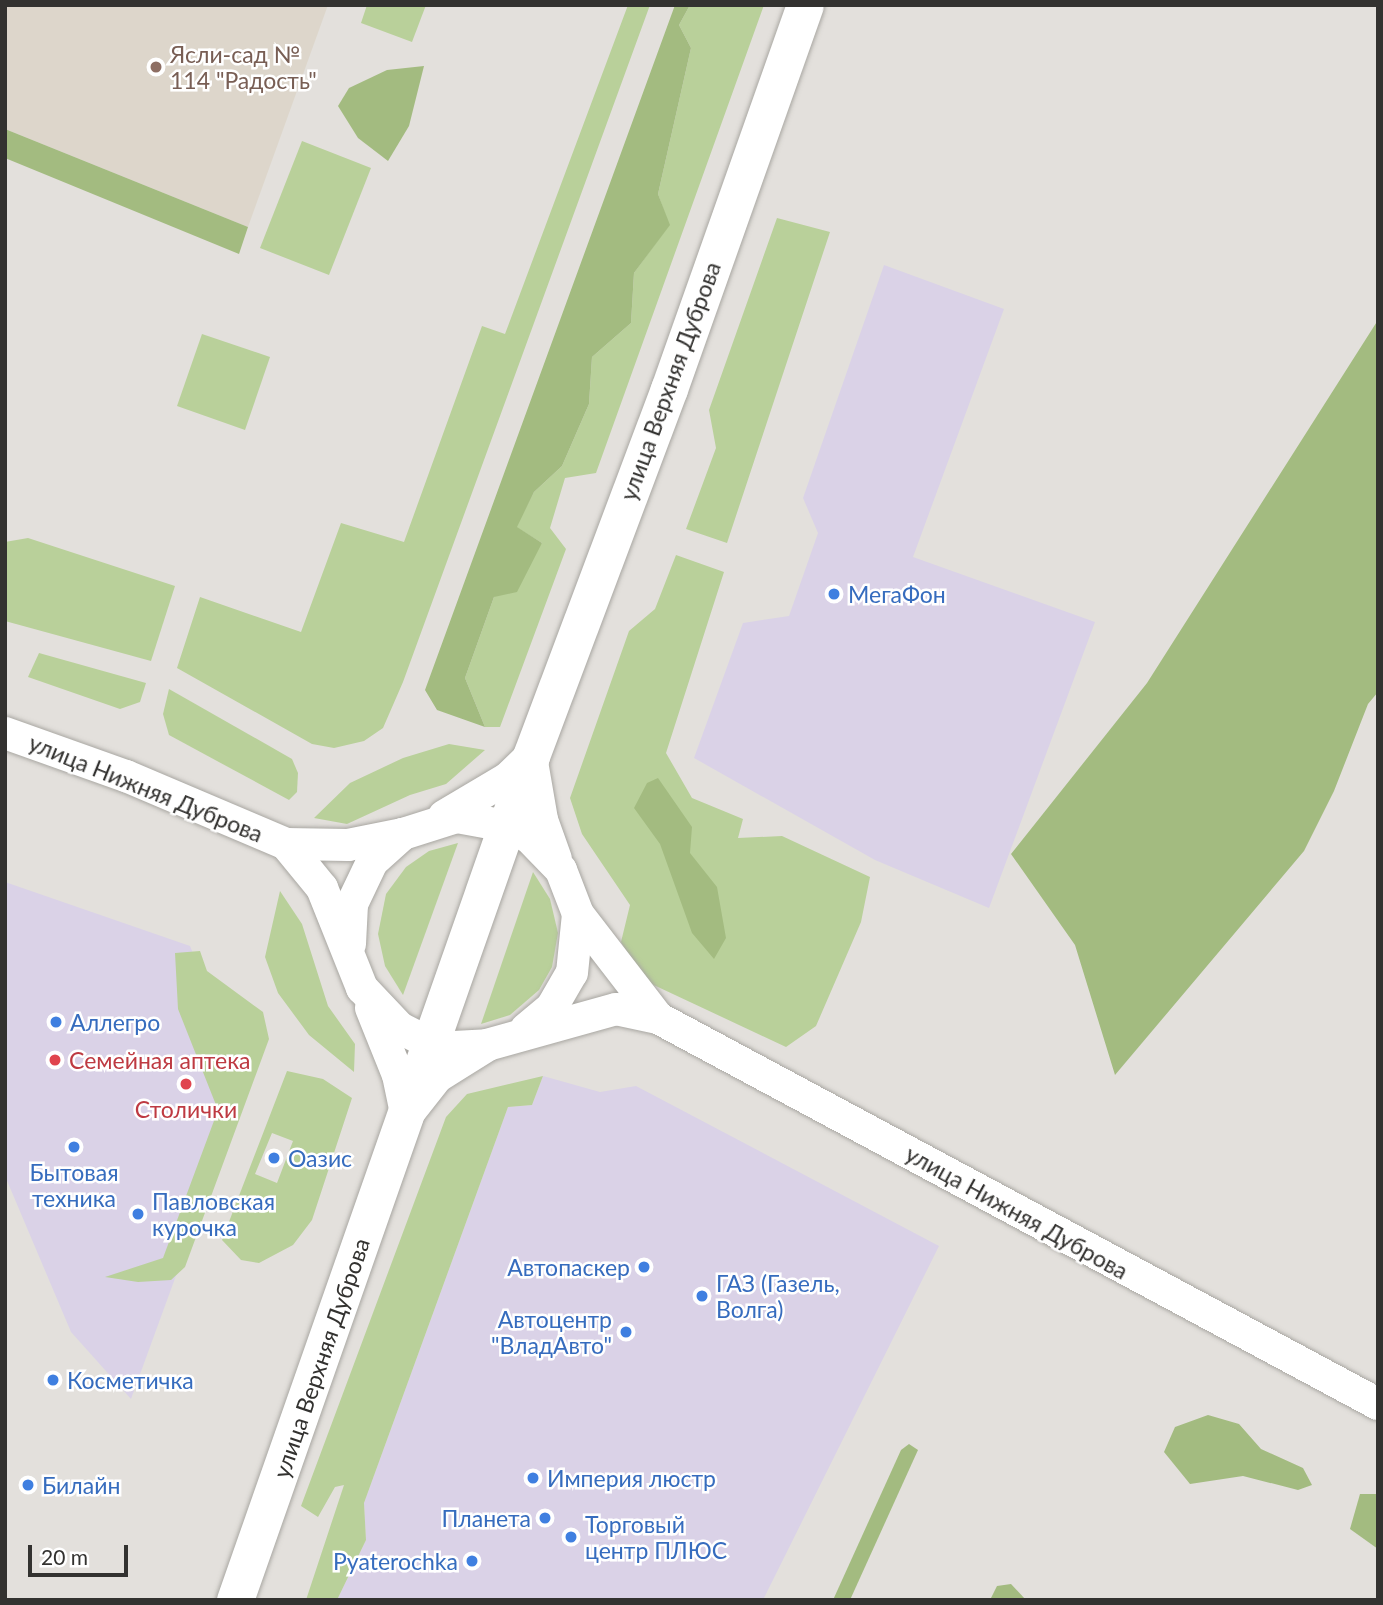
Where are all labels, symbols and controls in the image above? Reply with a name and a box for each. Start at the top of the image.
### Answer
place label: Ясли-сад № 114 "Радость" [170,40,317,94]
marker: Ясли-сад № 114 "Радость" [148,59,164,75]
street label: улица Верхняя Дуброва [614,258,726,504]
place label: МегаФон [848,580,946,608]
marker: МегаФон [826,586,842,602]
street label: улица Нижняя Дуброва [25,728,267,848]
place label: Аллегро [70,1008,160,1036]
marker: Аллегро [48,1014,64,1030]
place label: Семейная аптека [69,1046,251,1074]
marker: Семейная аптека [47,1052,63,1068]
marker: Столички [178,1076,194,1092]
place label: Столички [135,1095,237,1123]
marker: Бытовая техника [66,1139,82,1155]
street label: улица Нижняя Дуброва [901,1139,1133,1285]
place label: Оазис [288,1144,352,1172]
marker: Оазис [266,1150,282,1166]
place label: Бытовая техника [29,1158,119,1212]
place label: Павловская курочка [152,1187,275,1241]
marker: Павловская курочка [130,1206,146,1222]
street label: улица Верхняя Дуброва [267,1234,375,1482]
place label: Автопаскер [507,1253,630,1281]
marker: Автопаскер [636,1259,652,1275]
place label: ГАЗ (Газель, Волга) [716,1269,840,1323]
marker: ГАЗ (Газель, Волга) [694,1288,710,1304]
place label: Автоцентр "ВладАвто" [491,1305,612,1359]
marker: Автоцентр "ВладАвто" [618,1324,634,1340]
place label: Косметичка [67,1366,194,1394]
marker: Косметичка [45,1372,61,1388]
place label: Империя люстр [547,1464,716,1492]
marker: Империя люстр [525,1470,541,1486]
place label: Билайн [42,1471,120,1499]
marker: Билайн [20,1477,36,1493]
place label: Планета [442,1504,531,1532]
marker: Планета [537,1510,553,1526]
place label: Торговый центр ПЛЮС [585,1510,727,1564]
marker: Торговый центр ПЛЮС [563,1529,579,1545]
scale bar [32,1532,131,1576]
text: 20 m [41,1544,88,1569]
place label: Pyaterochka [333,1547,458,1575]
marker: Pyaterochka [464,1553,480,1569]

